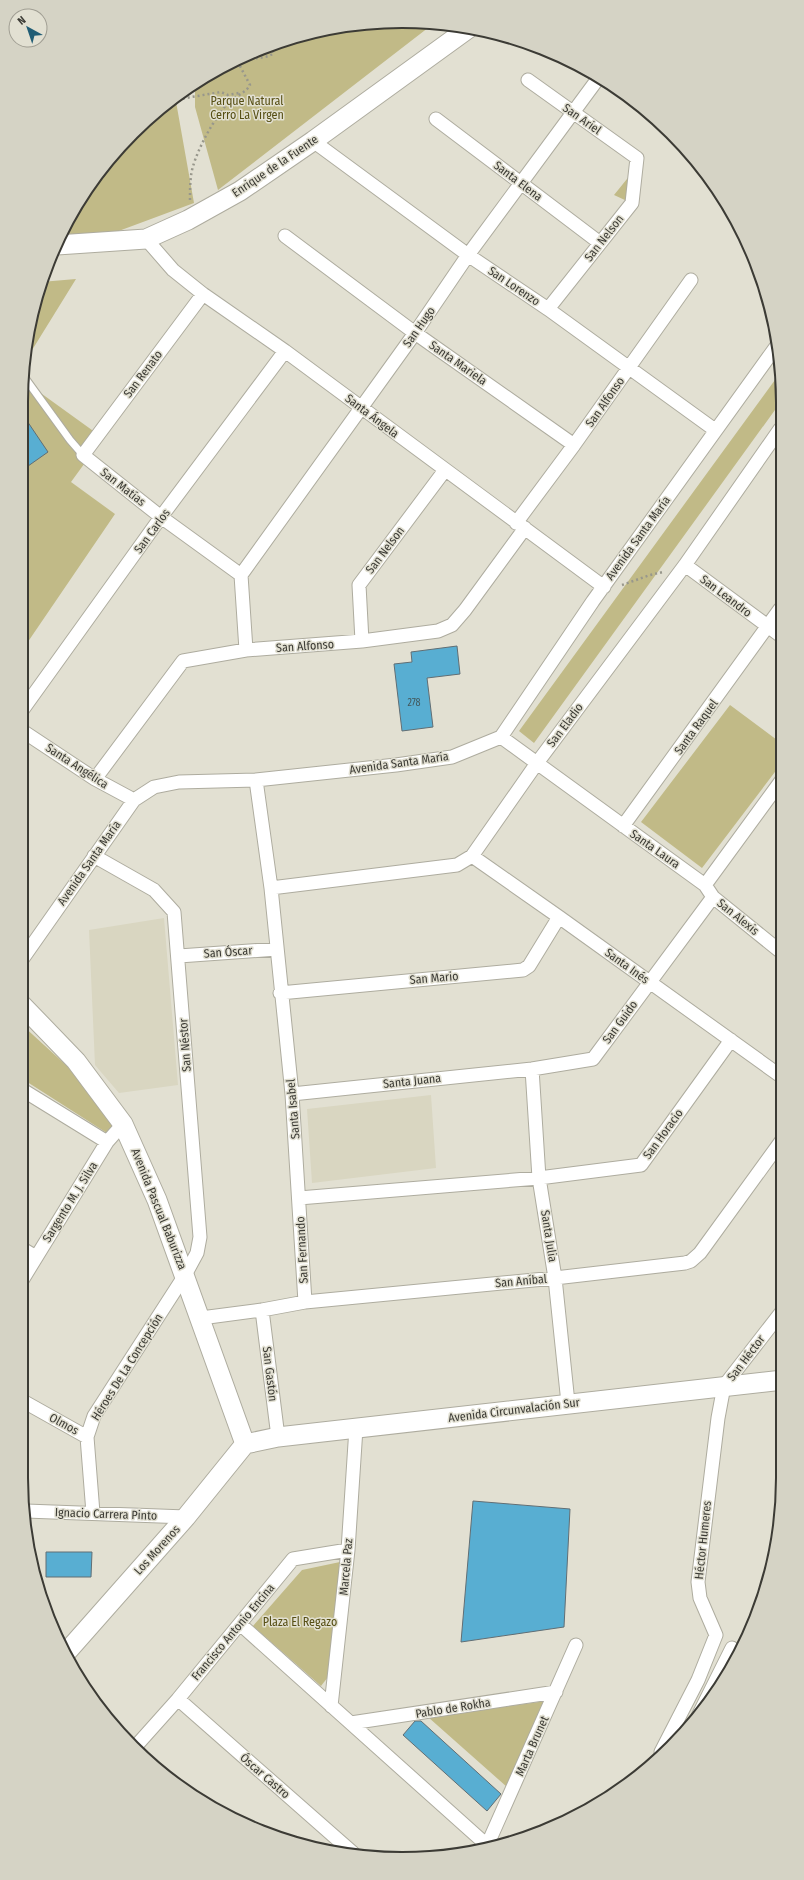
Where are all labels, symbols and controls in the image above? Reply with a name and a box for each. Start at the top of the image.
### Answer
north arrow [8,8,48,48]
text: N [15,14,29,28]
park label: Parque Natural Cerro La Virgen [210,94,284,122]
street label: San Ariel [560,101,604,137]
street label: Enrique de la Fuente [229,132,321,200]
street label: Santa Elena [491,158,545,204]
street label: San Nelson [582,212,626,264]
street label: San Lorenzo [485,264,543,308]
street label: San Hugo [400,304,438,350]
street label: Santa Mariela [426,338,490,388]
street label: San Renato [121,348,165,400]
street label: San Alfonso [583,374,627,430]
street label: Santa Ángela [342,390,402,441]
street label: San Matías [98,465,148,509]
street label: Avenida Santa María [603,493,673,583]
street label: San Carlos [131,506,173,556]
street label: San Nelson [363,524,407,576]
street label: San Leandro [698,572,754,620]
street label: San Alfonso [276,637,334,655]
house number: 278 [407,697,421,709]
street label: Santa Raquel [671,697,721,757]
street label: San Eladio [544,700,586,750]
street label: Santa Angélica [43,741,111,791]
street label: Avenida Santa María [348,749,450,777]
street label: Avenida Santa María [55,818,124,908]
street label: Santa Laura [627,827,683,871]
street label: San Alexis [714,896,762,938]
street label: San Óscar [203,942,254,961]
street label: Santa Inés [602,945,652,987]
street label: San Mario [409,969,459,987]
street label: San Guido [600,998,640,1046]
street label: San Néstor [176,1017,194,1072]
street label: Santa Juana [382,1071,442,1091]
street label: Santa Isabel [283,1078,303,1140]
street label: San Horacio [640,1106,686,1162]
street label: Avenida Pascual Baburizza [128,1146,190,1272]
street label: Sargento M. J. Silva [40,1159,100,1245]
street label: Santa Julia [538,1209,560,1263]
street label: San Fernando [293,1216,311,1284]
street label: San Aníbal [494,1272,548,1290]
street label: Héroes De La Concepción [88,1311,166,1423]
street label: San Héctor [724,1332,768,1384]
street label: San Gastón [260,1346,280,1402]
street label: Avenida Circunvalación Sur [447,1395,581,1425]
street label: Olmos [47,1410,81,1438]
street label: Héctor Humeres [692,1500,714,1580]
street label: Ignacio Carrera Pinto [55,1505,157,1523]
street label: Los Morenos [131,1522,183,1578]
street label: Marcela Paz [337,1538,355,1596]
street label: Francisco Antonio Encina [189,1581,278,1683]
park label: Plaza El Regazo [263,1615,337,1629]
street label: Pablo de Rokha [414,1695,492,1721]
street label: Marta Brunet [513,1714,552,1778]
street label: Óscar Castro [237,1750,293,1801]

